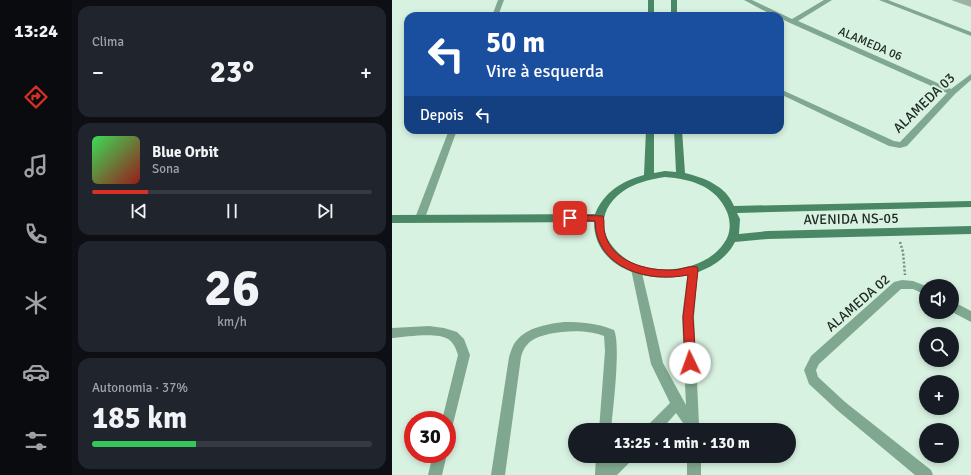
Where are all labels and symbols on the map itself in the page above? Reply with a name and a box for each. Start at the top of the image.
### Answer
street label: ALAMEDA 06 [836,24,904,64]
street label: ALAMEDA 03 [890,69,958,137]
pin [553,201,587,235]
street label: AVENIDA NS-05 [803,210,899,228]
street label: ALAMEDA 02 [823,271,893,335]
position arrow [669,342,711,384]
speed limit sign: 30 [404,411,456,463]

